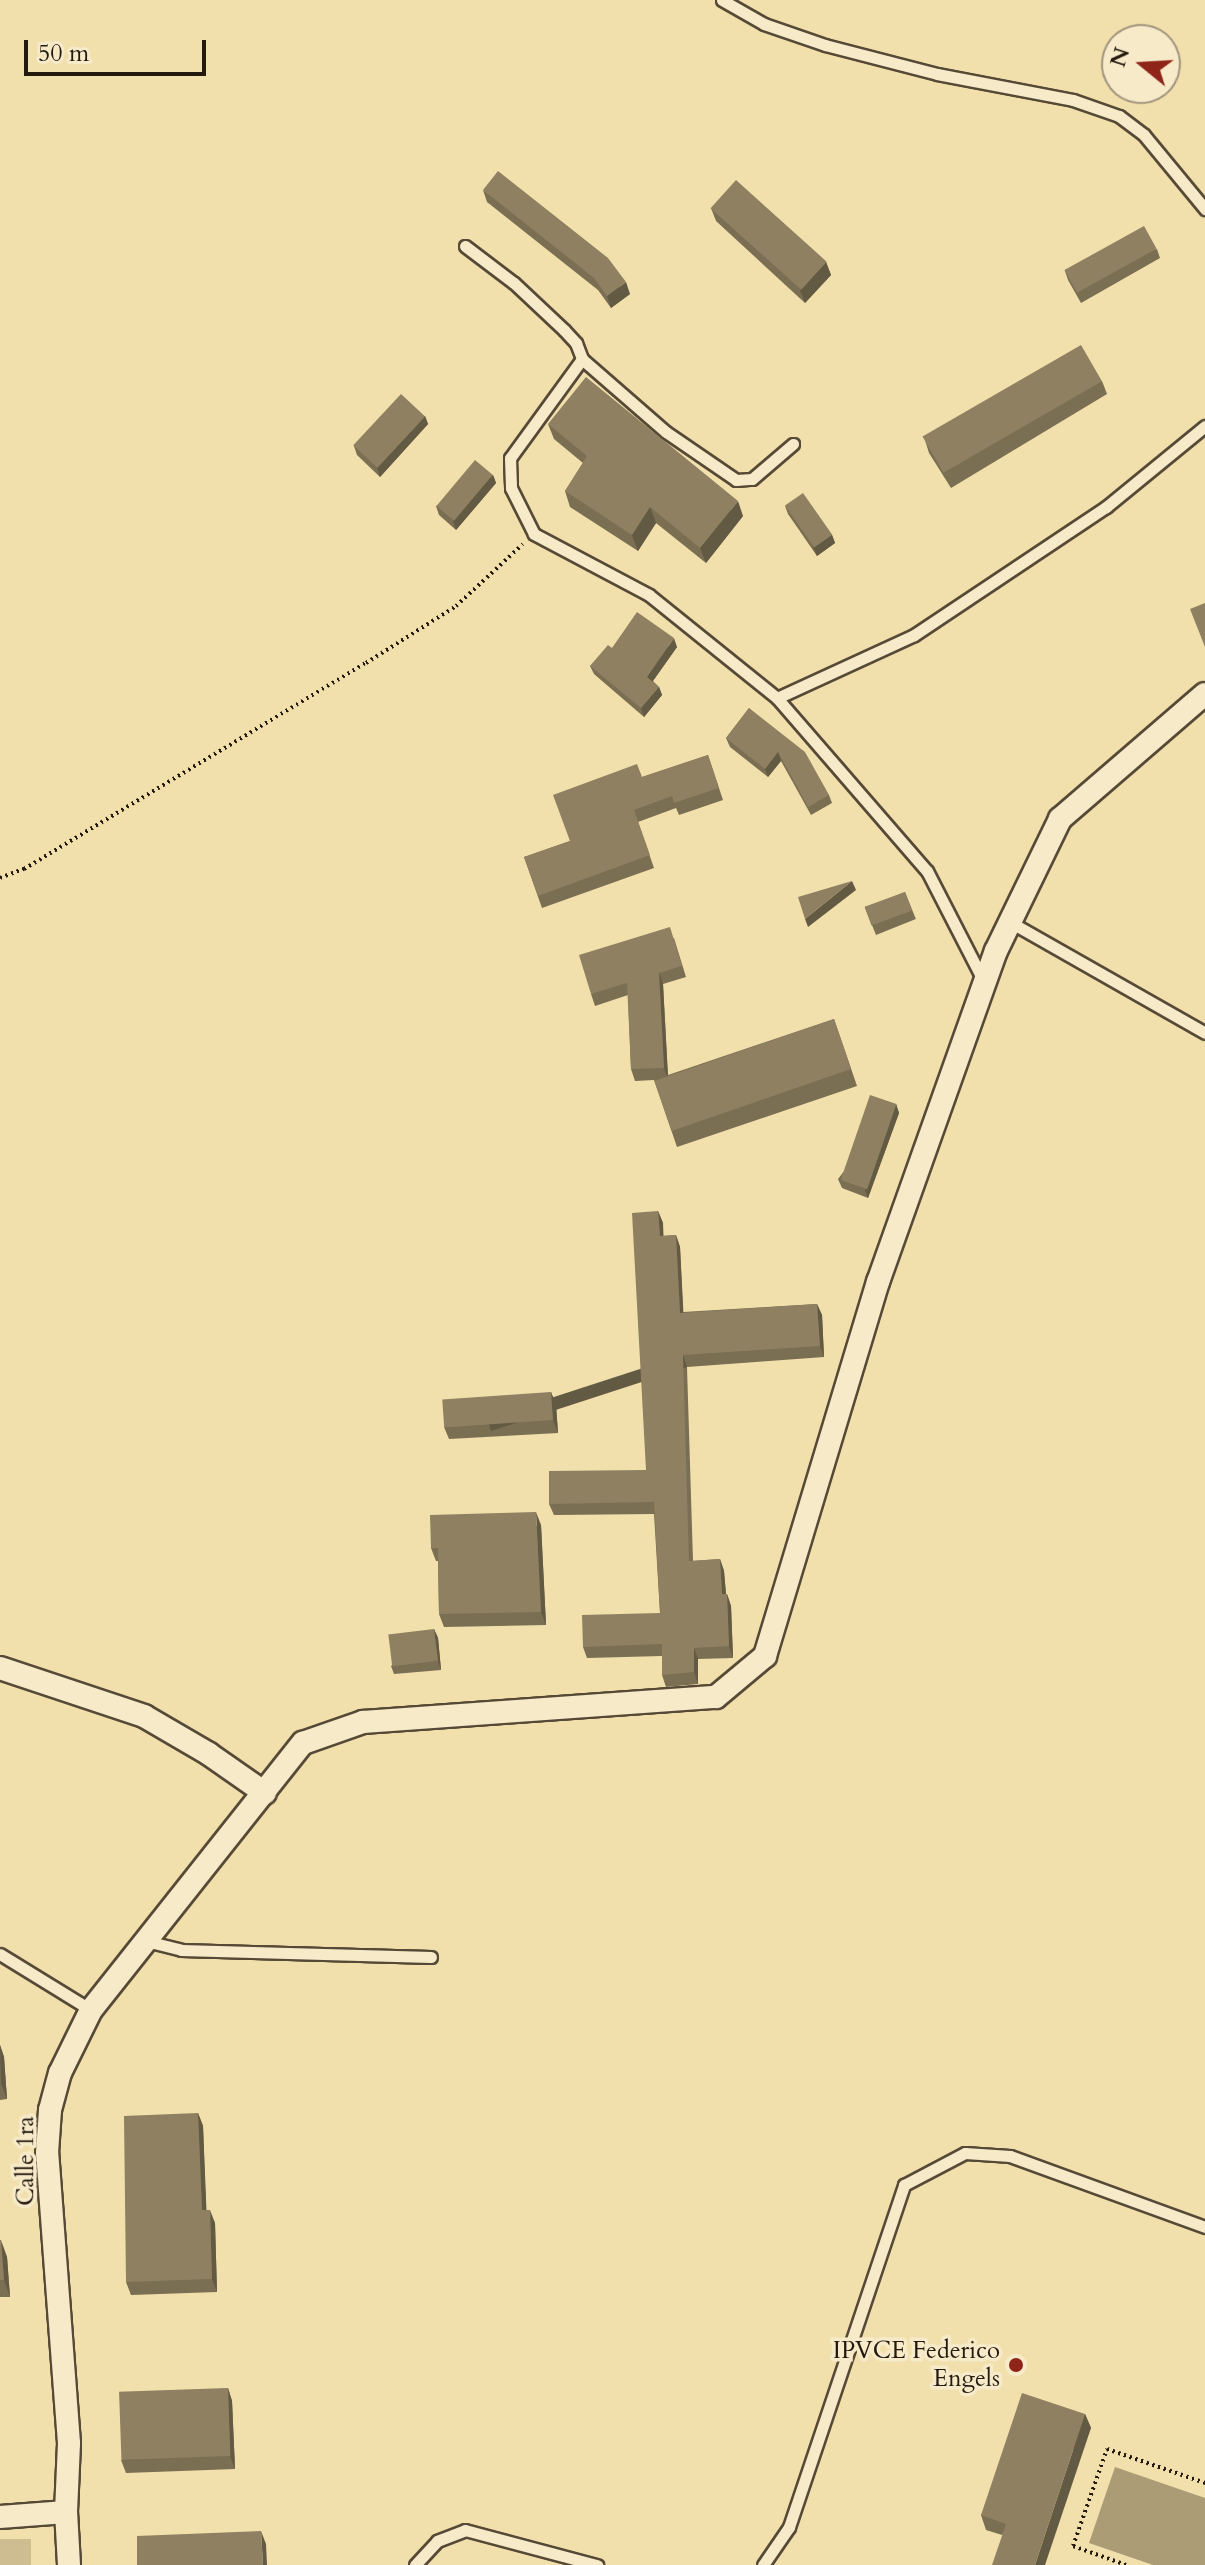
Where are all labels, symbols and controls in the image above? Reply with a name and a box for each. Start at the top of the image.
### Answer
scale bar [28,24,210,74]
north arrow [1101,24,1181,104]
text: 50 m [38,37,89,70]
text: N [1103,43,1137,71]
street label: Calle 1ra [12,2116,40,2206]
place label: IPVCE Federico Engels [833,2337,1000,2393]
marker: IPVCE Federico Engels [1007,2356,1025,2374]

